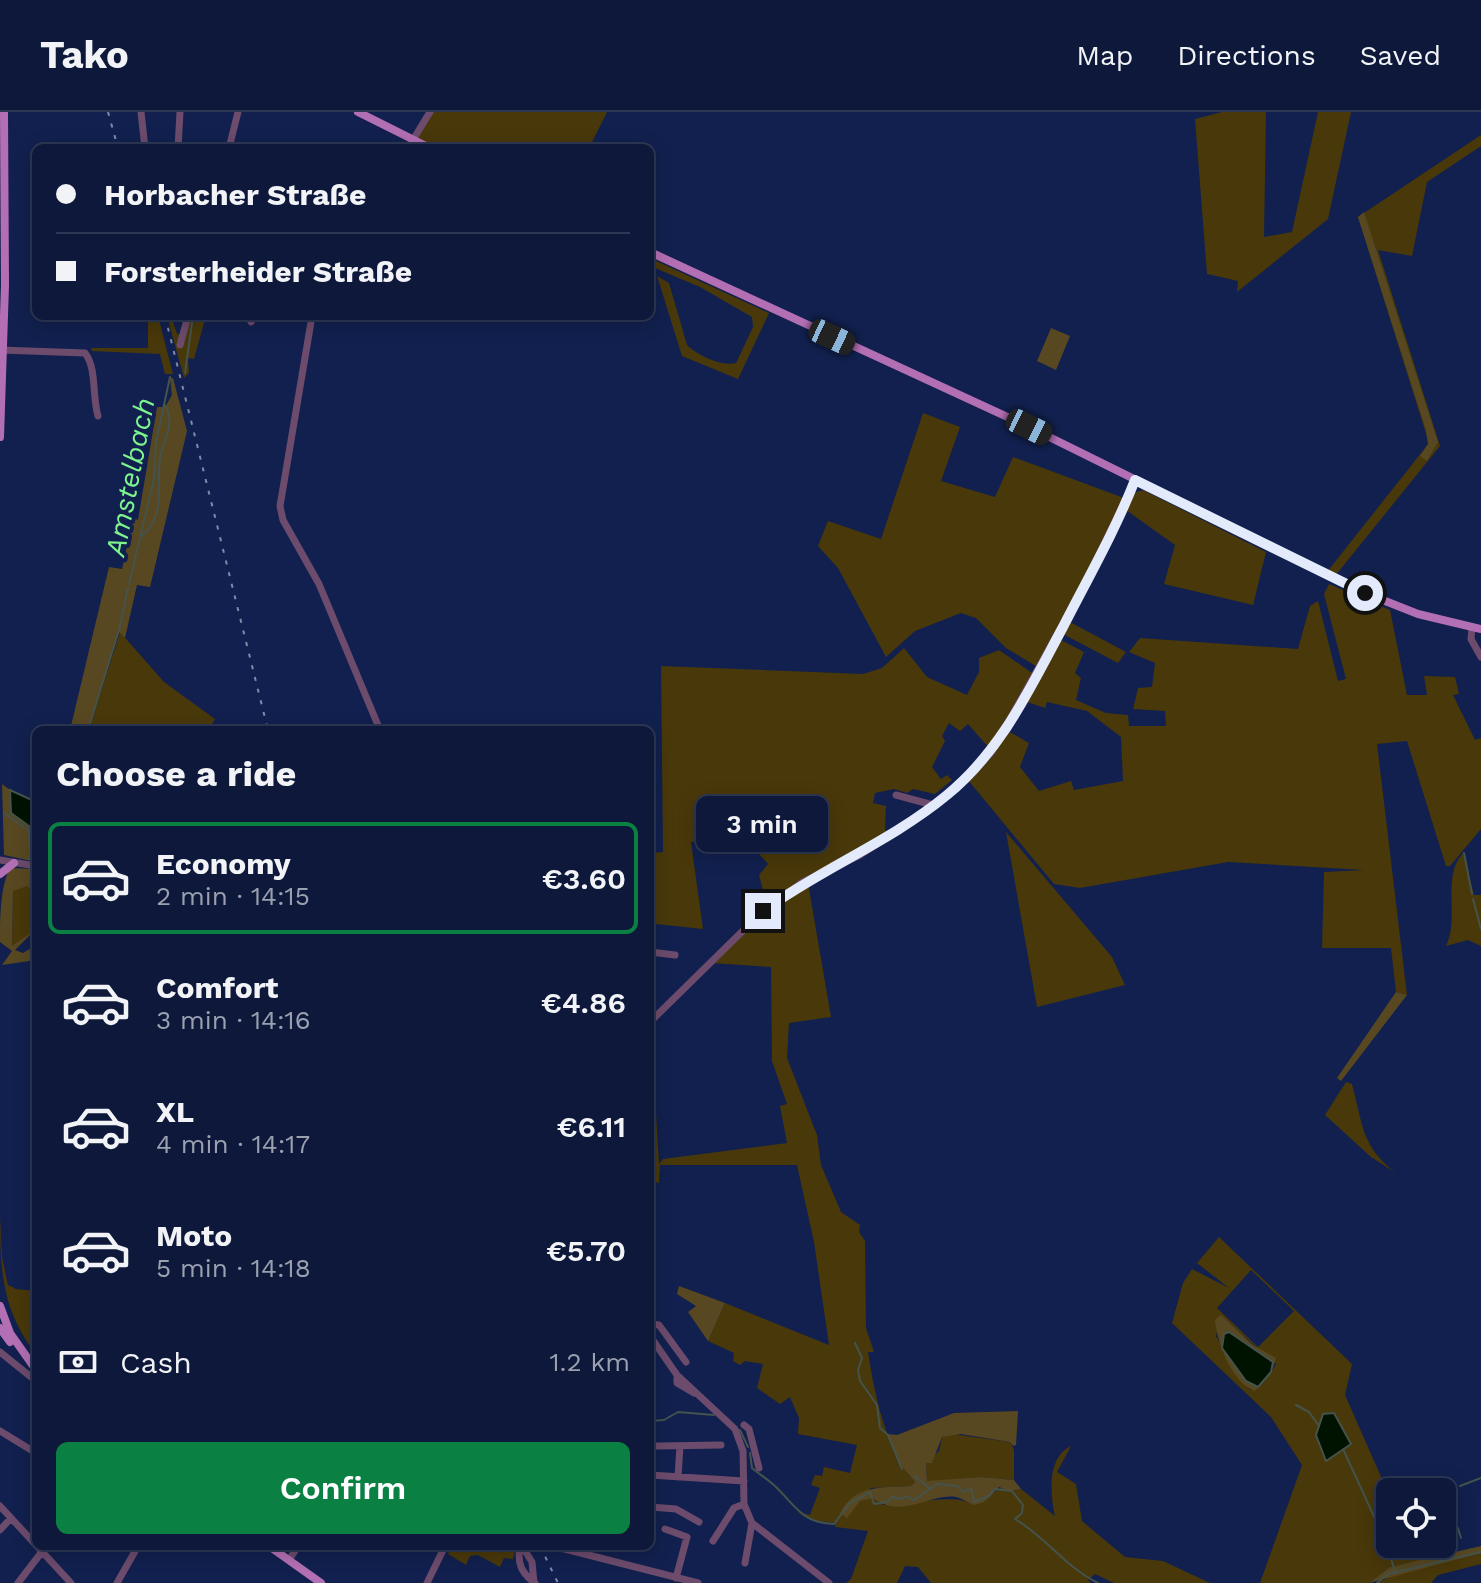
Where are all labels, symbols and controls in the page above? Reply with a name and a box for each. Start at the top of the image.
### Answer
text: Tako [40,33,129,77]
text: Map [1076,39,1133,72]
text: Directions [1177,39,1316,72]
text: Saved [1360,39,1441,72]
text: Horbacher Straße [104,177,366,212]
text: Forsterheider Straße [104,254,412,289]
car [805,316,859,358]
water label: Amstelbach [98,395,161,560]
car [1002,406,1056,448]
route start [1347,575,1383,611]
text: Choose a ride [56,753,296,795]
callout: 3 min [697,795,829,851]
text: 3 min [726,809,798,839]
icon: car [60,842,132,914]
text: Economy [156,846,291,881]
text: €3.60 [542,861,626,896]
text: 2 min · 14:15 [156,881,310,911]
route end [745,893,781,929]
icon: car [60,966,132,1038]
text: Comfort [156,970,278,1005]
text: €4.86 [541,985,626,1020]
text: 3 min · 14:16 [156,1005,311,1035]
icon: car [60,1090,132,1162]
text: XL [156,1094,194,1129]
text: €6.11 [556,1109,626,1144]
text: 4 min · 14:17 [156,1129,310,1159]
icon: car [60,1214,132,1286]
text: Moto [156,1218,232,1253]
text: €5.70 [546,1233,626,1268]
text: 5 min · 14:18 [156,1253,311,1283]
icon: cash [56,1340,100,1384]
text: Cash [120,1345,192,1380]
text: 1.2 km [549,1347,630,1377]
button: Confirm [56,1442,630,1534]
map controls [1376,1478,1456,1558]
button: locate [1376,1478,1456,1558]

